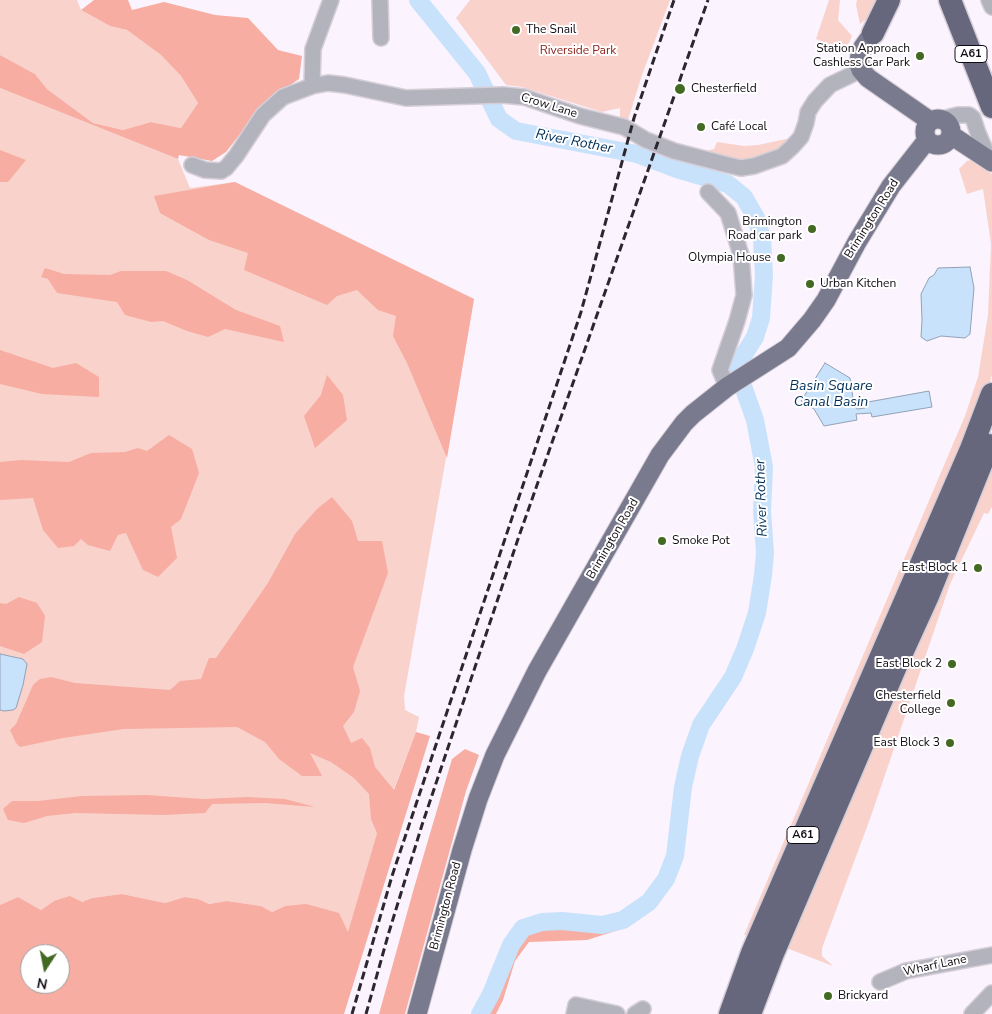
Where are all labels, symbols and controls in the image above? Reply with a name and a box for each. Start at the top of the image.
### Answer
place label: The Snail [526,23,576,37]
marker: The Snail [510,24,522,36]
place label: Station Approach Cashless Car Park [813,42,910,70]
park label: Riverside Park [540,44,616,58]
road number: A61 [955,46,987,62]
marker: Station Approach Cashless Car Park [914,50,926,62]
marker: Chesterfield [673,82,687,96]
place label: Chesterfield [691,82,757,96]
street label: Crow Lane [519,91,579,121]
place label: Café Local [711,120,767,134]
marker: Café Local [695,121,707,133]
water label: River Rother [534,126,614,158]
street label: Brimington Road [842,177,902,261]
place label: Brimington Road car park [728,215,802,243]
marker: Brimington Road car park [806,223,818,235]
place label: Olympia House [688,251,771,265]
marker: Olympia House [775,252,787,264]
place label: Urban Kitchen [820,277,896,291]
marker: Urban Kitchen [804,278,816,290]
water label: Basin Square Canal Basin [790,379,872,412]
water label: River Rother [752,459,772,537]
street label: Brimington Road [584,496,642,582]
place label: Smoke Pot [672,534,730,548]
marker: Smoke Pot [656,535,668,547]
place label: East Block 1 [902,561,968,575]
marker: East Block 1 [972,562,984,574]
place label: East Block 2 [876,657,942,671]
marker: East Block 2 [946,658,958,670]
place label: Chesterfield College [875,689,941,717]
marker: Chesterfield College [945,697,957,709]
place label: East Block 3 [874,736,940,750]
marker: East Block 3 [944,737,956,749]
road number: A61 [787,826,819,844]
street label: Brimington Road [427,860,465,952]
north arrow [20,944,70,994]
street label: Wharf Lane [902,952,968,980]
text: N [35,973,49,994]
place label: Brickyard [838,989,888,1003]
marker: Brickyard [822,990,834,1002]

